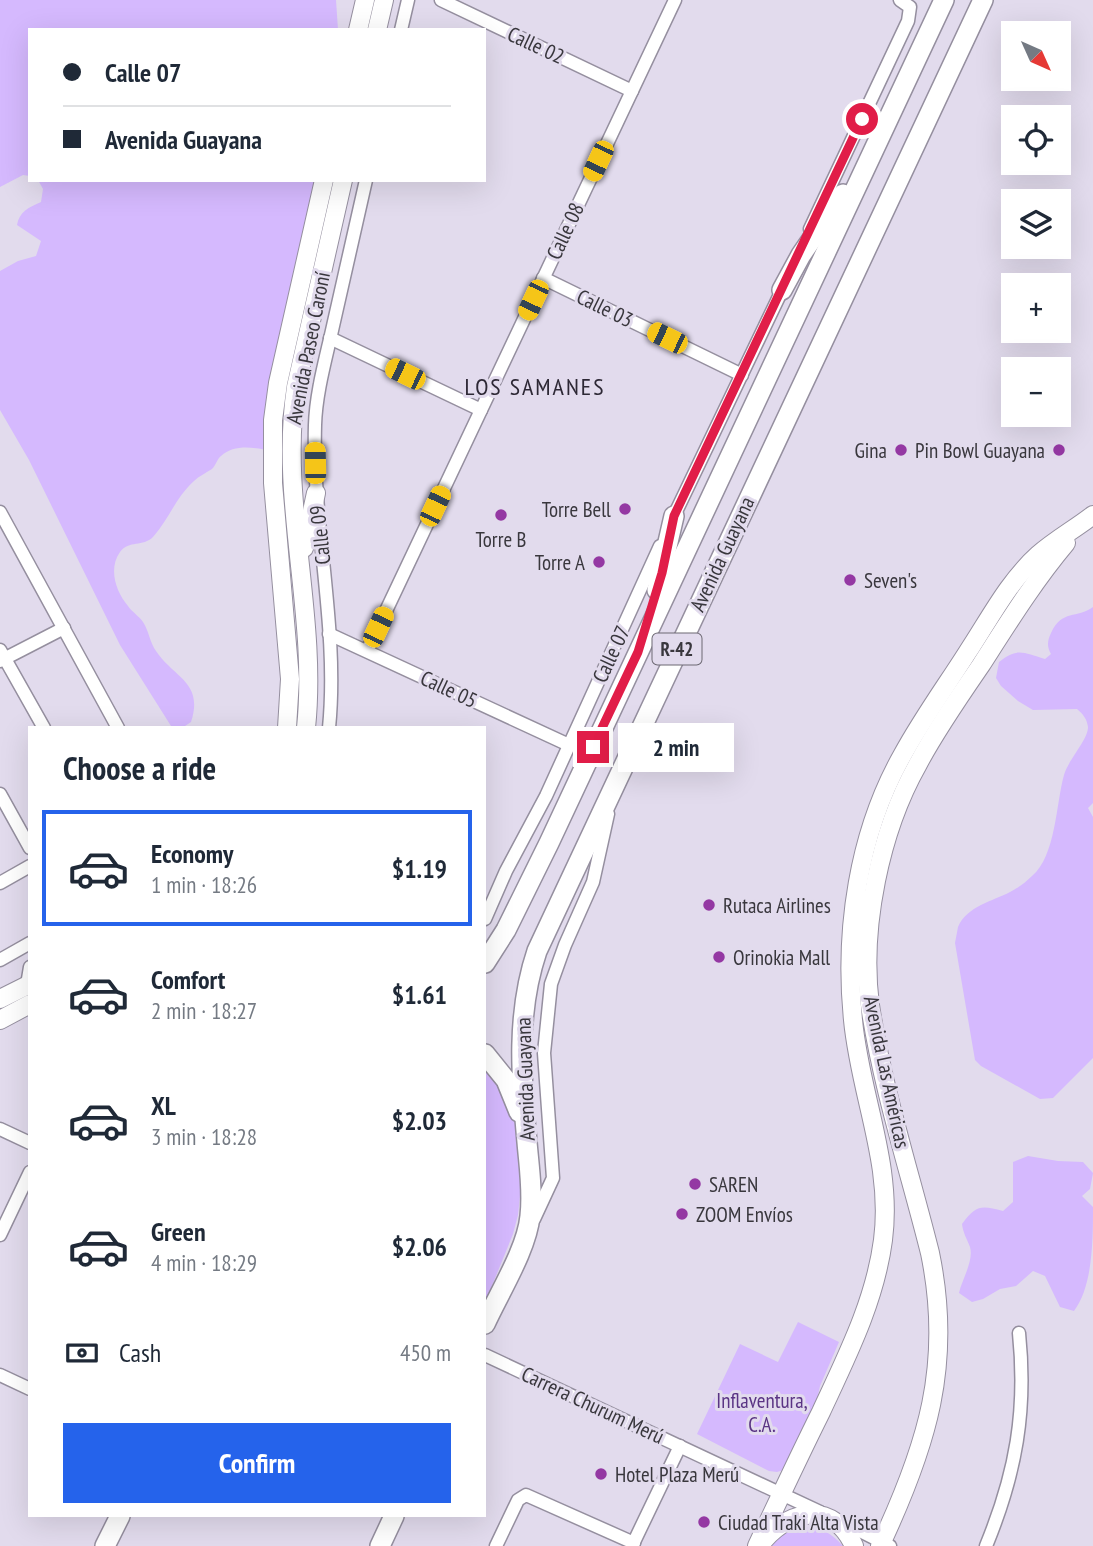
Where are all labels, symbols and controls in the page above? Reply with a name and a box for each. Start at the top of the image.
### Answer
street label: Calle 02 [503,20,569,70]
north arrow [1001,21,1071,91]
map controls [1001,21,1071,427]
text: Calle 07 [105,56,181,89]
route start [846,103,878,135]
button: locate [1001,105,1071,175]
text: Avenida Guayana [105,123,262,156]
car [580,138,617,184]
button: layers [1001,189,1071,259]
street label: Calle 08 [540,198,590,264]
street label: Avenida Paseo Caroní [280,269,336,426]
button: + [1001,273,1071,343]
car [515,277,552,323]
street label: Calle 03 [572,283,638,333]
car [644,319,691,357]
car [382,355,429,393]
button: − [1001,357,1071,427]
district label: LOS SAMANES [465,371,605,402]
place label: Gina [854,437,887,464]
place label: Pin Bowl Guayana [915,437,1045,464]
car [305,442,326,484]
marker: Gina [893,442,909,458]
marker: Pin Bowl Guayana [1051,442,1067,458]
car [417,483,454,529]
street label: Avenida Guayana [684,492,760,616]
place label: Torre Bell [542,496,611,523]
marker: Torre Bell [617,501,633,517]
street label: Calle 09 [303,504,337,566]
marker: Torre B [493,507,509,523]
place label: Torre B [476,526,526,553]
place label: Torre A [535,549,585,576]
marker: Torre A [591,554,607,570]
place label: Seven's [864,567,917,594]
marker: Seven's [842,572,858,588]
car [360,604,397,650]
street label: Calle 07 [586,621,636,687]
road number: R-42 [652,634,702,664]
street label: Calle 05 [416,664,482,714]
callout: 2 min [618,722,733,772]
route end [577,731,609,763]
text: 2 min [653,733,699,762]
text: Choose a ride [63,747,216,789]
icon: car [67,837,130,900]
text: Economy [151,837,233,870]
text: $1.19 [392,852,447,885]
text: 1 min · 18:26 [151,870,257,899]
place label: Rutaca Airlines [723,892,831,919]
marker: Rutaca Airlines [701,897,717,913]
place label: Orinokia Mall [733,944,830,971]
marker: Orinokia Mall [711,949,727,965]
icon: car [67,963,130,1026]
text: Comfort [151,963,225,996]
text: $1.61 [392,978,447,1011]
street label: Avenida Las Américas [858,993,916,1151]
text: 2 min · 18:27 [151,996,257,1025]
street label: Avenida Guayana [509,1017,541,1141]
icon: car [67,1089,130,1152]
text: XL [151,1089,176,1122]
text: $2.03 [392,1104,447,1137]
text: 3 min · 18:28 [151,1122,257,1151]
place label: SAREN [709,1171,758,1198]
marker: SAREN [687,1176,703,1192]
place label: ZOOM Envíos [696,1201,793,1228]
marker: ZOOM Envíos [674,1206,690,1222]
icon: car [67,1215,130,1278]
text: Green [151,1215,206,1248]
text: $2.06 [392,1230,447,1263]
text: 4 min · 18:29 [151,1248,257,1277]
icon: cash [63,1334,101,1372]
text: Cash [119,1336,161,1369]
text: 450 m [400,1338,451,1367]
street label: Carrera Churum Merú [517,1360,669,1450]
park label: Inflaventura, C.A. [716,1387,808,1438]
button: Confirm [63,1423,451,1503]
place label: Hotel Plaza Merú [615,1461,739,1488]
marker: Hotel Plaza Merú [593,1466,609,1482]
place label: Ciudad Traki Alta Vista [718,1509,879,1536]
marker: Ciudad Traki Alta Vista [696,1514,712,1530]

